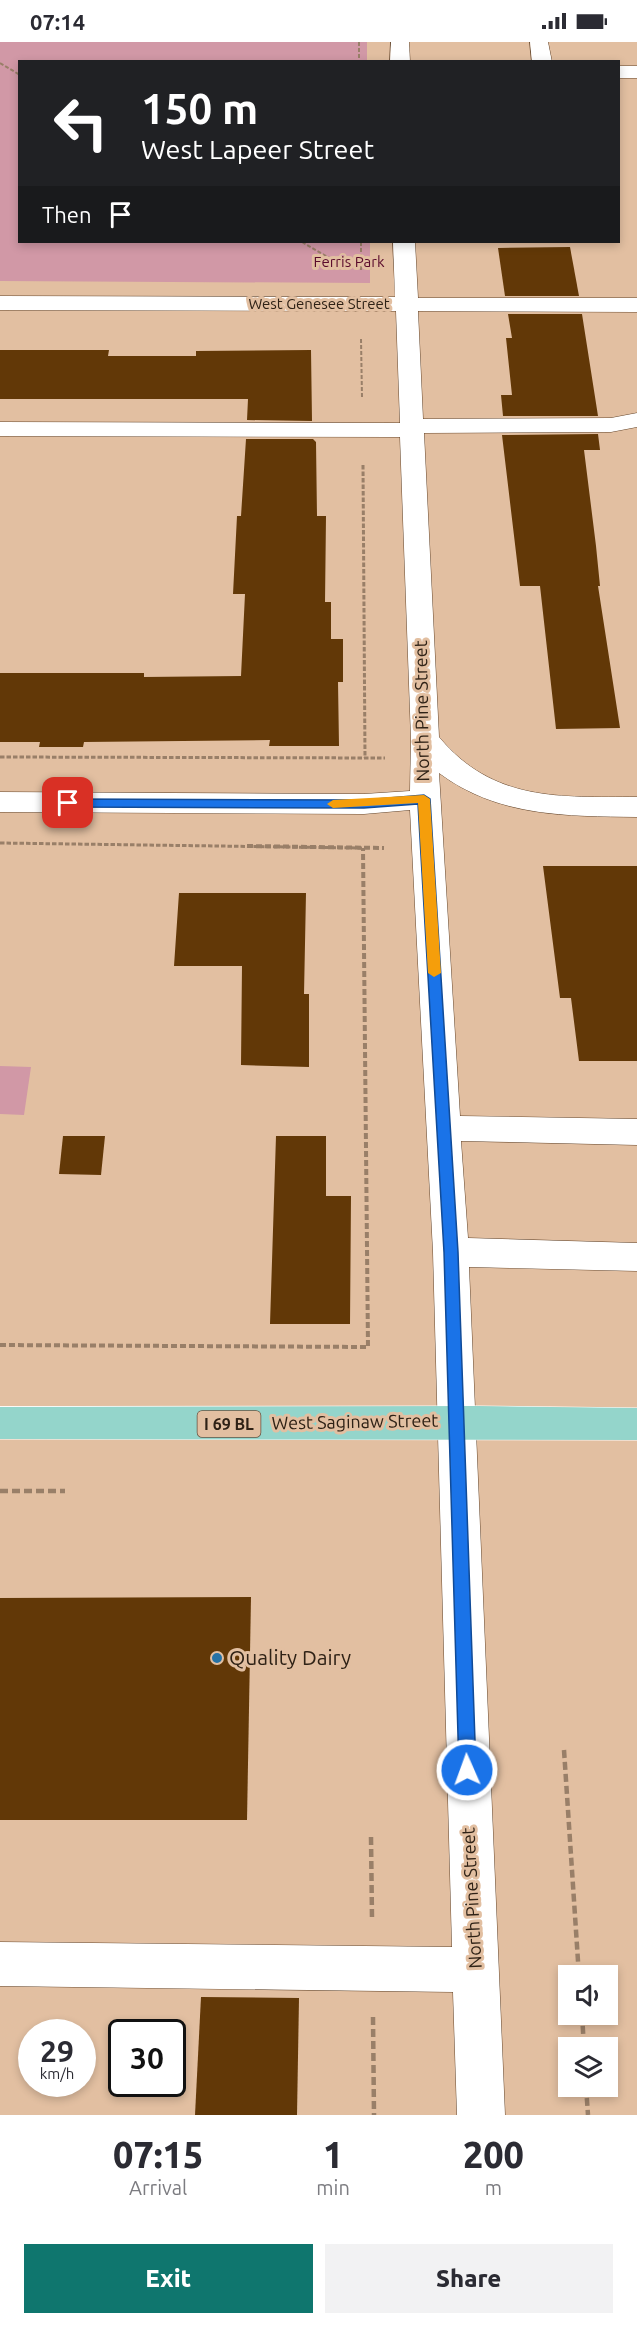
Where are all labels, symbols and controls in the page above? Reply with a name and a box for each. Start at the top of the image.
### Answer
text: 07:14 [30,9,85,34]
icon: left [42,84,120,162]
text: 150 m [141,85,258,132]
text: West Lapeer Street [141,134,374,164]
icon: arrive [104,198,137,231]
text: Then [42,202,92,227]
park label: Ferris Park [314,253,385,270]
street label: West Genesee Street [248,295,390,312]
street label: North Pine Street [410,640,432,782]
pin [42,777,93,828]
icon: arrive [51,786,84,819]
street label: West Saginaw Street [272,1410,438,1432]
road number: I 69 BL [198,1411,260,1437]
place label: Quality Dairy [229,1645,351,1669]
marker: Quality Dairy [210,1651,224,1665]
position arrow [435,1738,499,1802]
street label: North Pine Street [457,1827,485,1969]
map controls [558,1965,618,2097]
button: sound [558,1965,618,2025]
speed limit sign: 30 [108,2019,186,2097]
text: 29 [40,2034,74,2068]
button: layers [558,2037,618,2097]
text: km/h [40,2065,74,2082]
text: 07:15 [113,2134,203,2175]
text: 1 [323,2134,343,2175]
text: 200 [463,2134,524,2175]
text: Arrival [129,2176,187,2199]
text: min [316,2176,350,2199]
text: m [485,2176,502,2199]
button: Exit [24,2244,313,2313]
button: Share [325,2244,613,2313]

